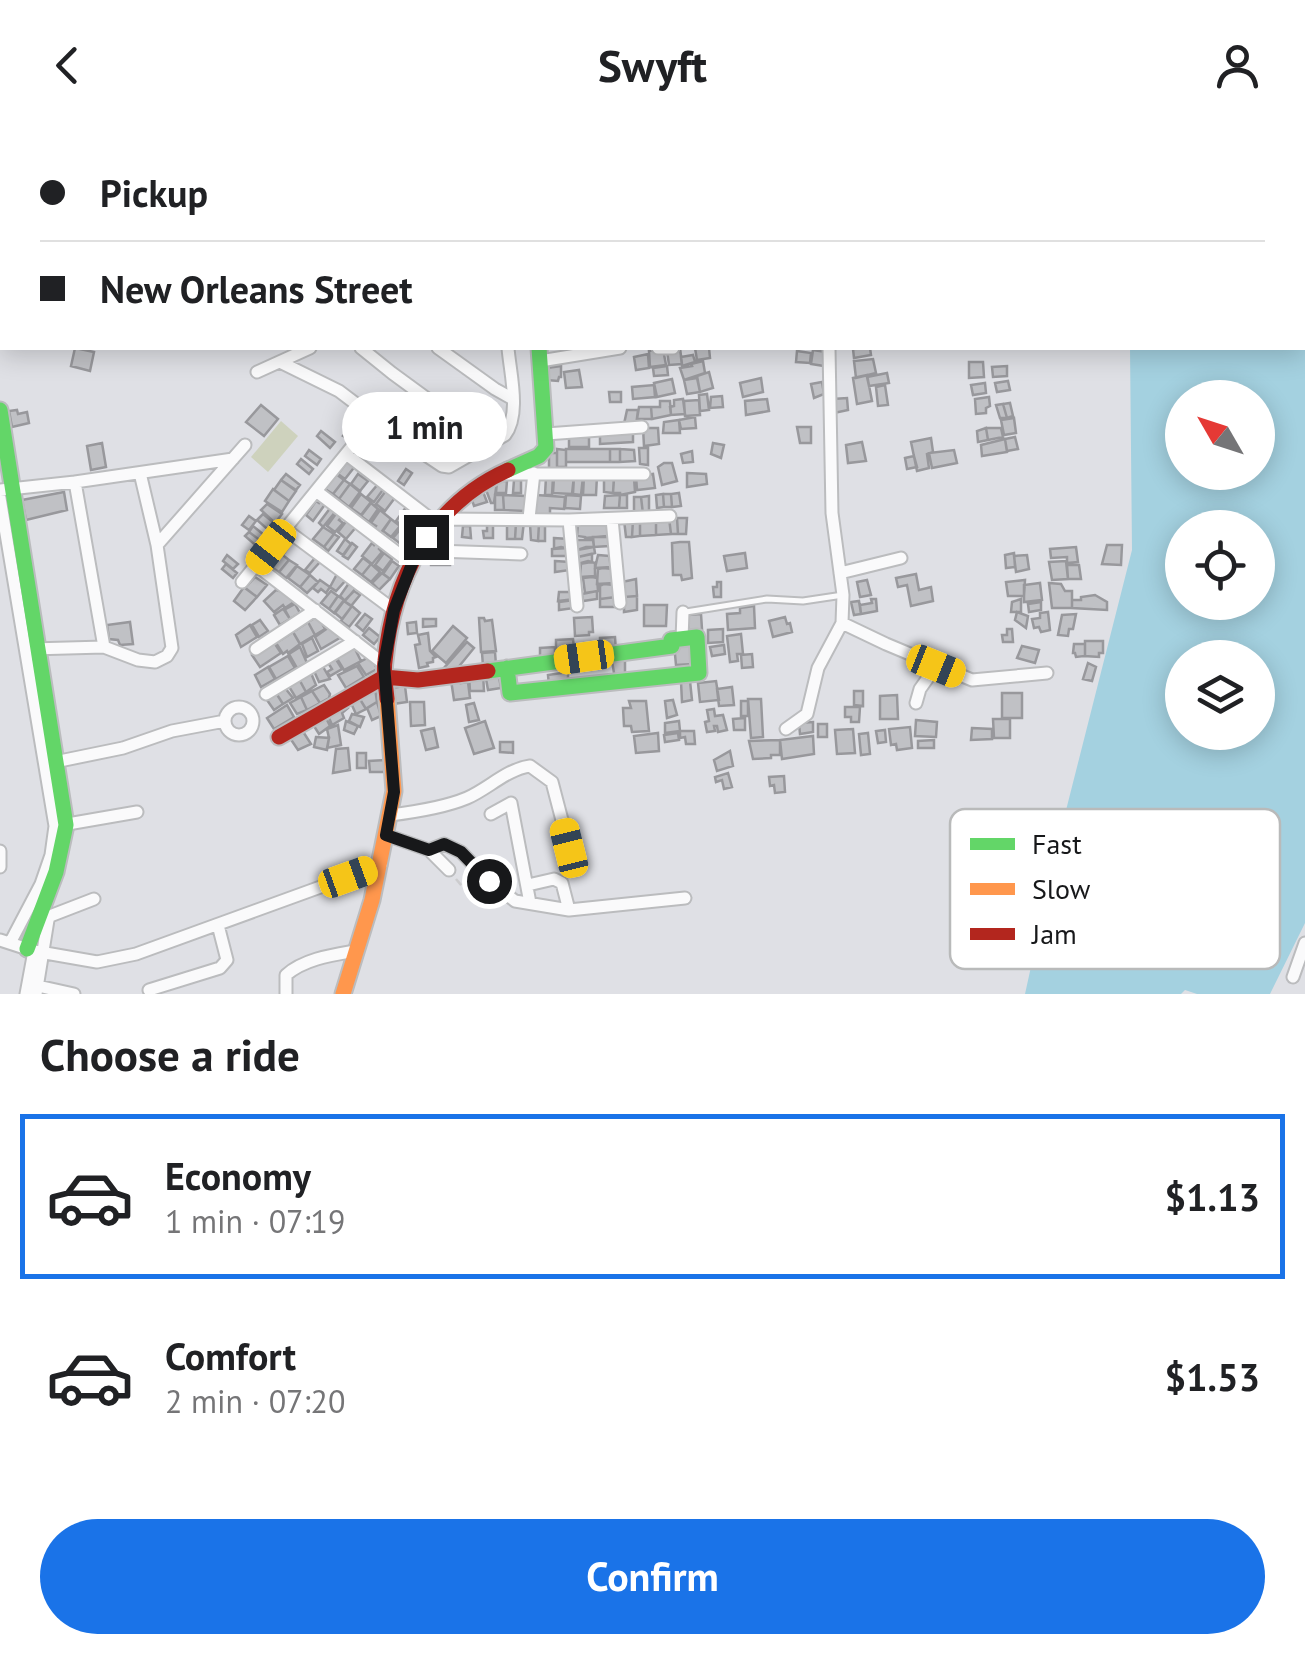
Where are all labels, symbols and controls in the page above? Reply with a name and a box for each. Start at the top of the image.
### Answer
text: Swyft [598,36,707,94]
icon: back [40,38,95,93]
icon: person [1210,38,1265,93]
text: Pickup [100,168,208,217]
text: New Orleans Street [100,264,413,313]
north arrow [1165,380,1275,490]
map controls [1165,380,1275,750]
callout: 1 min [344,392,508,462]
text: 1 min [385,406,464,448]
button: locate [1165,510,1275,620]
car [241,514,301,580]
route end [404,515,449,560]
car [552,638,616,676]
button: layers [1165,640,1275,750]
car [903,641,969,691]
legend [950,809,1280,969]
car [547,815,591,881]
text: Fast [1032,825,1082,862]
car [315,853,381,901]
route start [467,859,512,904]
text: Slow [1032,870,1091,907]
text: Jam [1031,915,1077,952]
text: Choose a ride [40,1025,300,1083]
text: Economy [165,1151,311,1200]
icon: car [45,1152,135,1242]
text: $1.13 [1164,1172,1260,1221]
text: 1 min · 07:19 [165,1200,345,1242]
text: Comfort [165,1331,296,1380]
icon: car [45,1332,135,1422]
text: $1.53 [1164,1352,1260,1401]
text: 2 min · 07:20 [165,1380,345,1422]
button: Confirm [40,1519,1265,1634]

